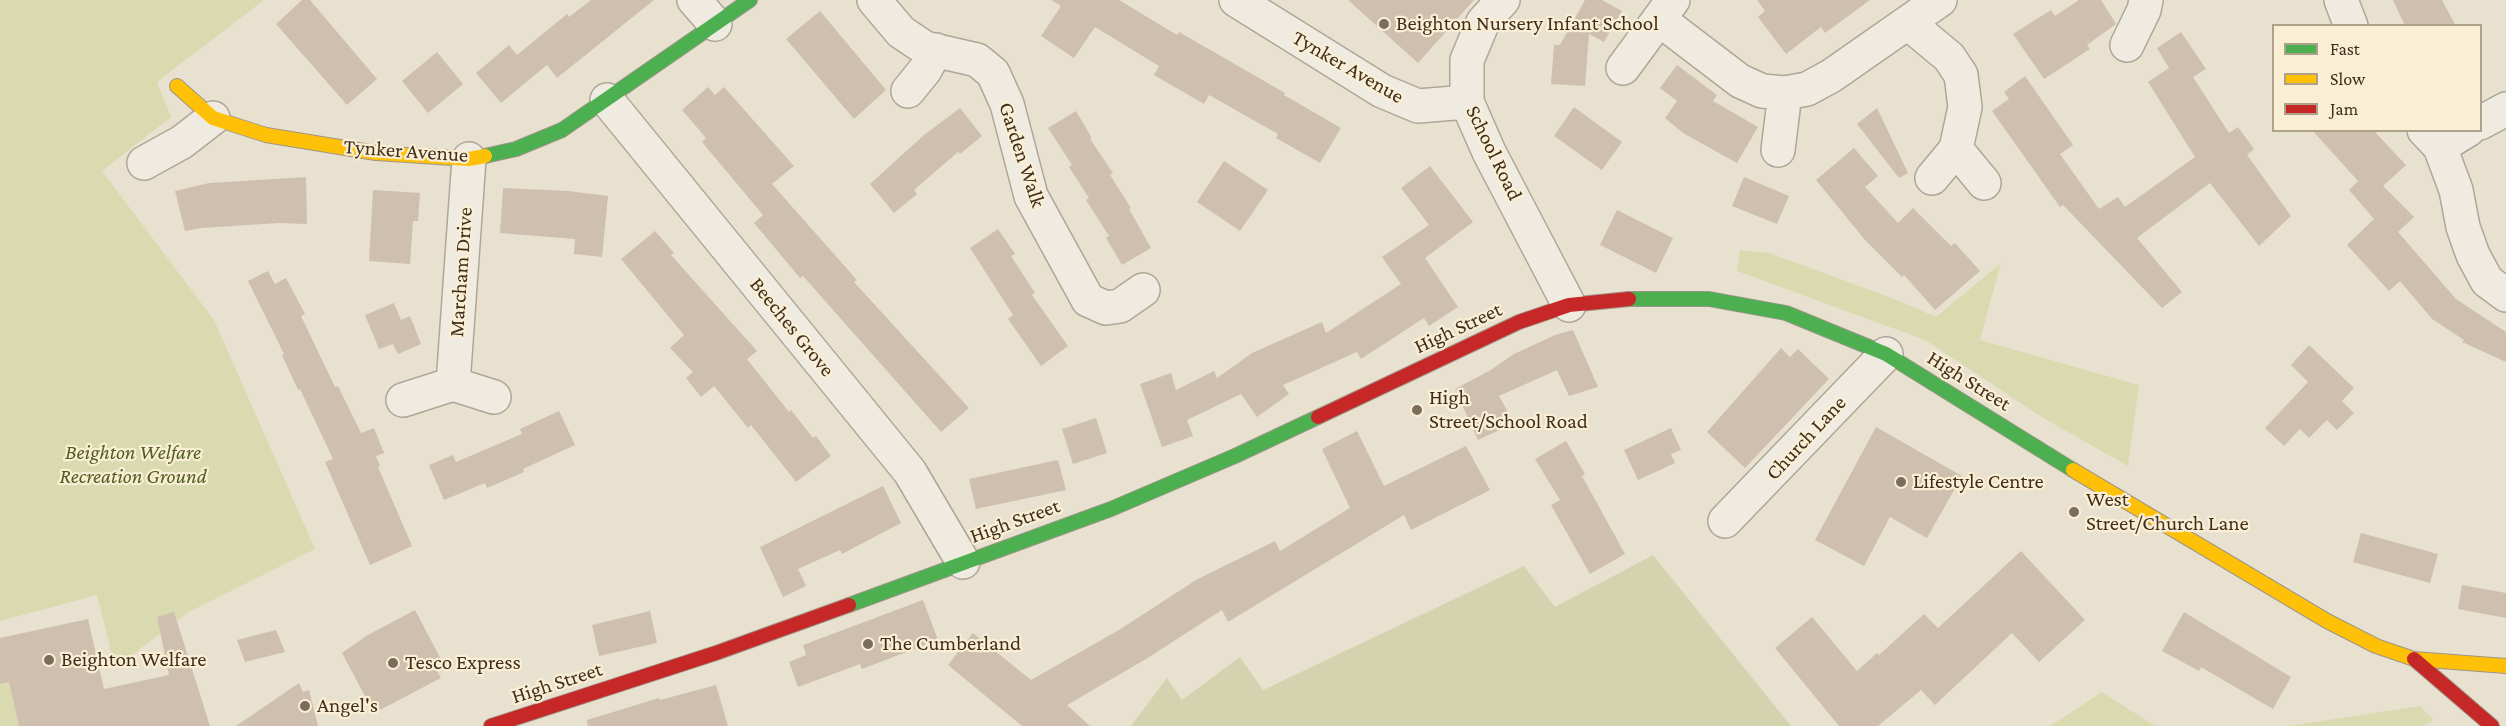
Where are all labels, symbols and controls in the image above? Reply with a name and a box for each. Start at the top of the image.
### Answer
place label: Beighton Nursery Infant School [1396,11,1659,37]
marker: Beighton Nursery Infant School [1377,17,1391,31]
legend [2272,24,2482,132]
street label: Tynker Avenue [1288,25,1408,109]
text: Fast [2330,39,2360,59]
text: Slow [2330,69,2365,89]
street label: Garden Walk [993,99,1051,211]
text: Jam [2330,99,2358,119]
street label: School Road [1460,101,1528,205]
street label: Tynker Avenue [343,134,469,168]
street label: Marcham Drive [444,206,478,338]
street label: Beeches Grove [744,272,840,382]
street label: High Street [1410,297,1506,359]
street label: High Street [1923,345,2015,417]
place label: High Street/School Road [1429,385,1588,435]
street label: Church Lane [1761,391,1851,485]
marker: High Street/School Road [1410,403,1424,417]
park label: Beighton Welfare Recreation Ground [59,440,207,490]
place label: Lifestyle Centre [1913,469,2044,495]
marker: Lifestyle Centre [1894,475,1908,489]
place label: West Street/Church Lane [2086,487,2249,537]
street label: High Street [967,493,1063,549]
marker: West Street/Church Lane [2067,505,2081,519]
place label: The Cumberland [880,631,1021,657]
marker: The Cumberland [861,637,875,651]
place label: Beighton Welfare [61,647,206,673]
place label: Tesco Express [405,650,521,676]
marker: Beighton Welfare [42,653,56,667]
marker: Tesco Express [386,656,400,670]
street label: High Street [508,657,606,709]
place label: Angel's [317,693,378,719]
marker: Angel's [298,699,312,713]

